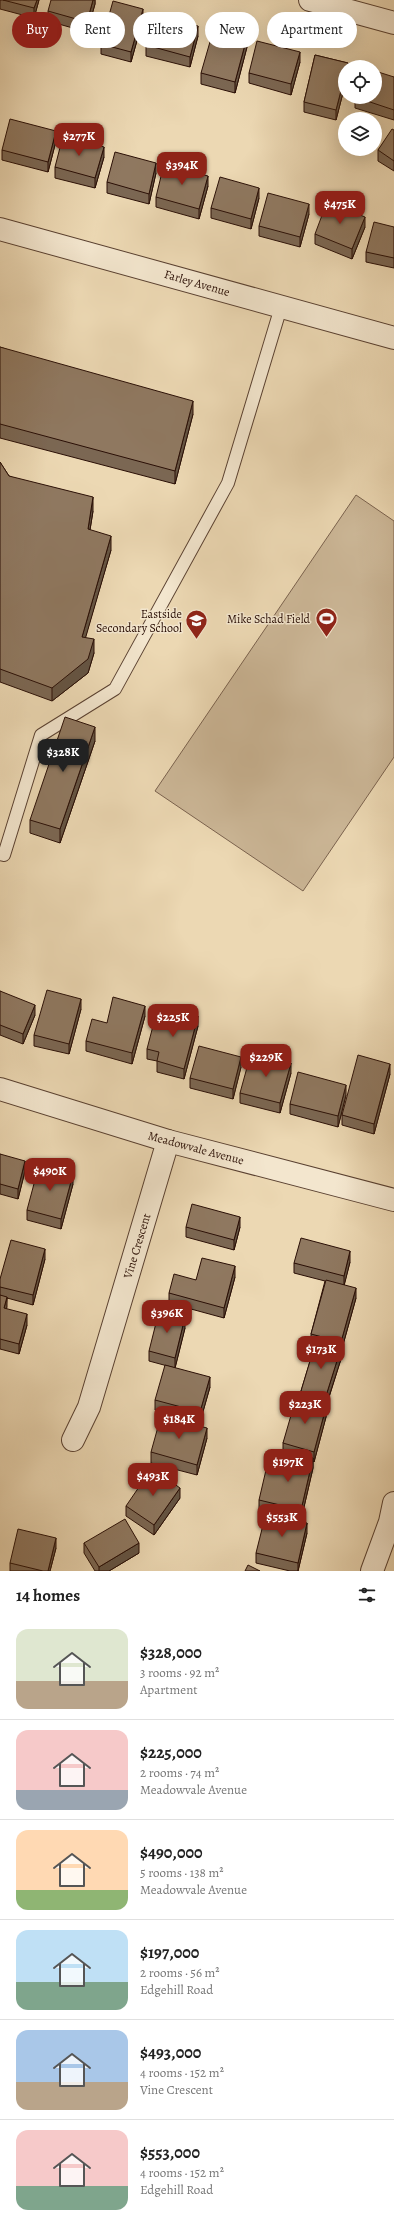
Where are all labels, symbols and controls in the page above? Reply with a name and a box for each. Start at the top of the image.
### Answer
chip: Buy [12,12,62,48]
chip: Rent [70,12,125,48]
chip: Filters [133,12,197,48]
chip: New [205,12,259,48]
chip: Apartment [267,12,357,48]
map controls [338,60,382,156]
button: locate [338,60,382,104]
button: layers [338,112,382,156]
pin: $277K [51,123,107,157]
text: $277K [63,127,95,144]
pin: $394K [154,152,210,186]
text: $394K [166,156,198,173]
pin: $475K [312,191,368,225]
text: $475K [324,195,356,212]
street label: Farley Avenue [162,266,232,300]
place label: Eastside Secondary School [96,606,182,636]
sports icon: Mike Schad Field [313,606,339,639]
school or university icon: Eastside Secondary School [184,608,210,641]
place label: Mike Schad Field [227,611,311,627]
pin: $328K [35,739,91,773]
text: $328K [47,743,79,760]
pin: $225K [145,1004,201,1038]
text: $225K [157,1008,189,1025]
pin: $229K [238,1044,294,1078]
text: $229K [249,1048,283,1065]
street label: Meadowvale Avenue [146,1127,246,1169]
pin: $490K [22,1158,78,1192]
text: $490K [33,1162,67,1179]
street label: Vine Crescent [119,1211,155,1281]
pin: $396K [139,1300,195,1334]
text: $396K [151,1304,183,1321]
pin: $173K [293,1336,349,1370]
text: $173K [306,1340,336,1357]
pin: $223K [277,1391,333,1425]
text: $223K [289,1395,321,1412]
pin: $184K [151,1406,207,1440]
text: $184K [163,1410,195,1427]
pin: $197K [260,1449,316,1483]
text: $197K [273,1453,303,1470]
pin: $493K [125,1463,181,1497]
text: $493K [137,1467,169,1484]
pin: $553K [254,1504,310,1538]
text: $553K [266,1508,298,1525]
text: 14 homes [16,1584,80,1607]
icon: filters [356,1584,378,1606]
text: $328,000 [140,1641,202,1664]
icon: home [48,1645,96,1693]
text: 3 rooms · 92 m² [140,1664,219,1681]
text: Apartment [140,1681,198,1698]
text: $225,000 [140,1741,202,1764]
icon: home [48,1746,96,1794]
text: 2 rooms · 74 m² [140,1764,219,1781]
text: Meadowvale Avenue [140,1781,247,1798]
text: $490,000 [140,1841,203,1864]
icon: home [48,1846,96,1894]
text: 5 rooms · 138 m² [140,1864,224,1881]
text: Meadowvale Avenue [140,1881,247,1898]
text: $197,000 [140,1941,199,1964]
icon: home [48,1946,96,1994]
text: 2 rooms · 56 m² [140,1964,220,1981]
text: Edgehill Road [140,1981,213,1998]
text: $493,000 [140,2041,201,2064]
icon: home [48,2046,96,2094]
text: 4 rooms · 152 m² [140,2064,224,2081]
text: Vine Crescent [140,2081,213,2098]
text: $553,000 [140,2141,200,2164]
icon: home [48,2146,96,2194]
text: 4 rooms · 152 m² [140,2164,224,2181]
text: Edgehill Road [140,2181,213,2198]

